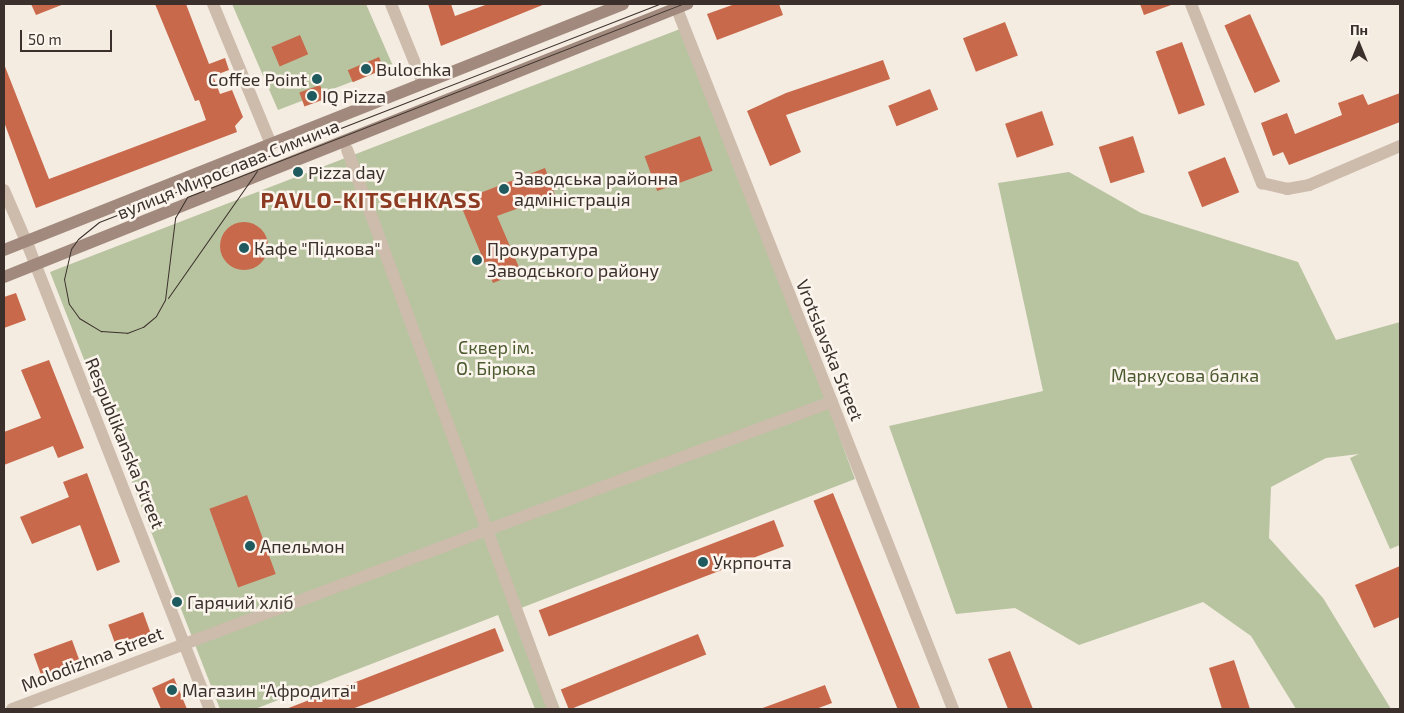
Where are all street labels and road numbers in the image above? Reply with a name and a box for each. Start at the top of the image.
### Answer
street label: вулиця Мирослава Симчича [114,114,342,224]
street label: Vrotslavska Street [792,276,868,424]
street label: Respublikanska Street [81,354,169,532]
street label: Molodizhna Street [18,622,166,696]

